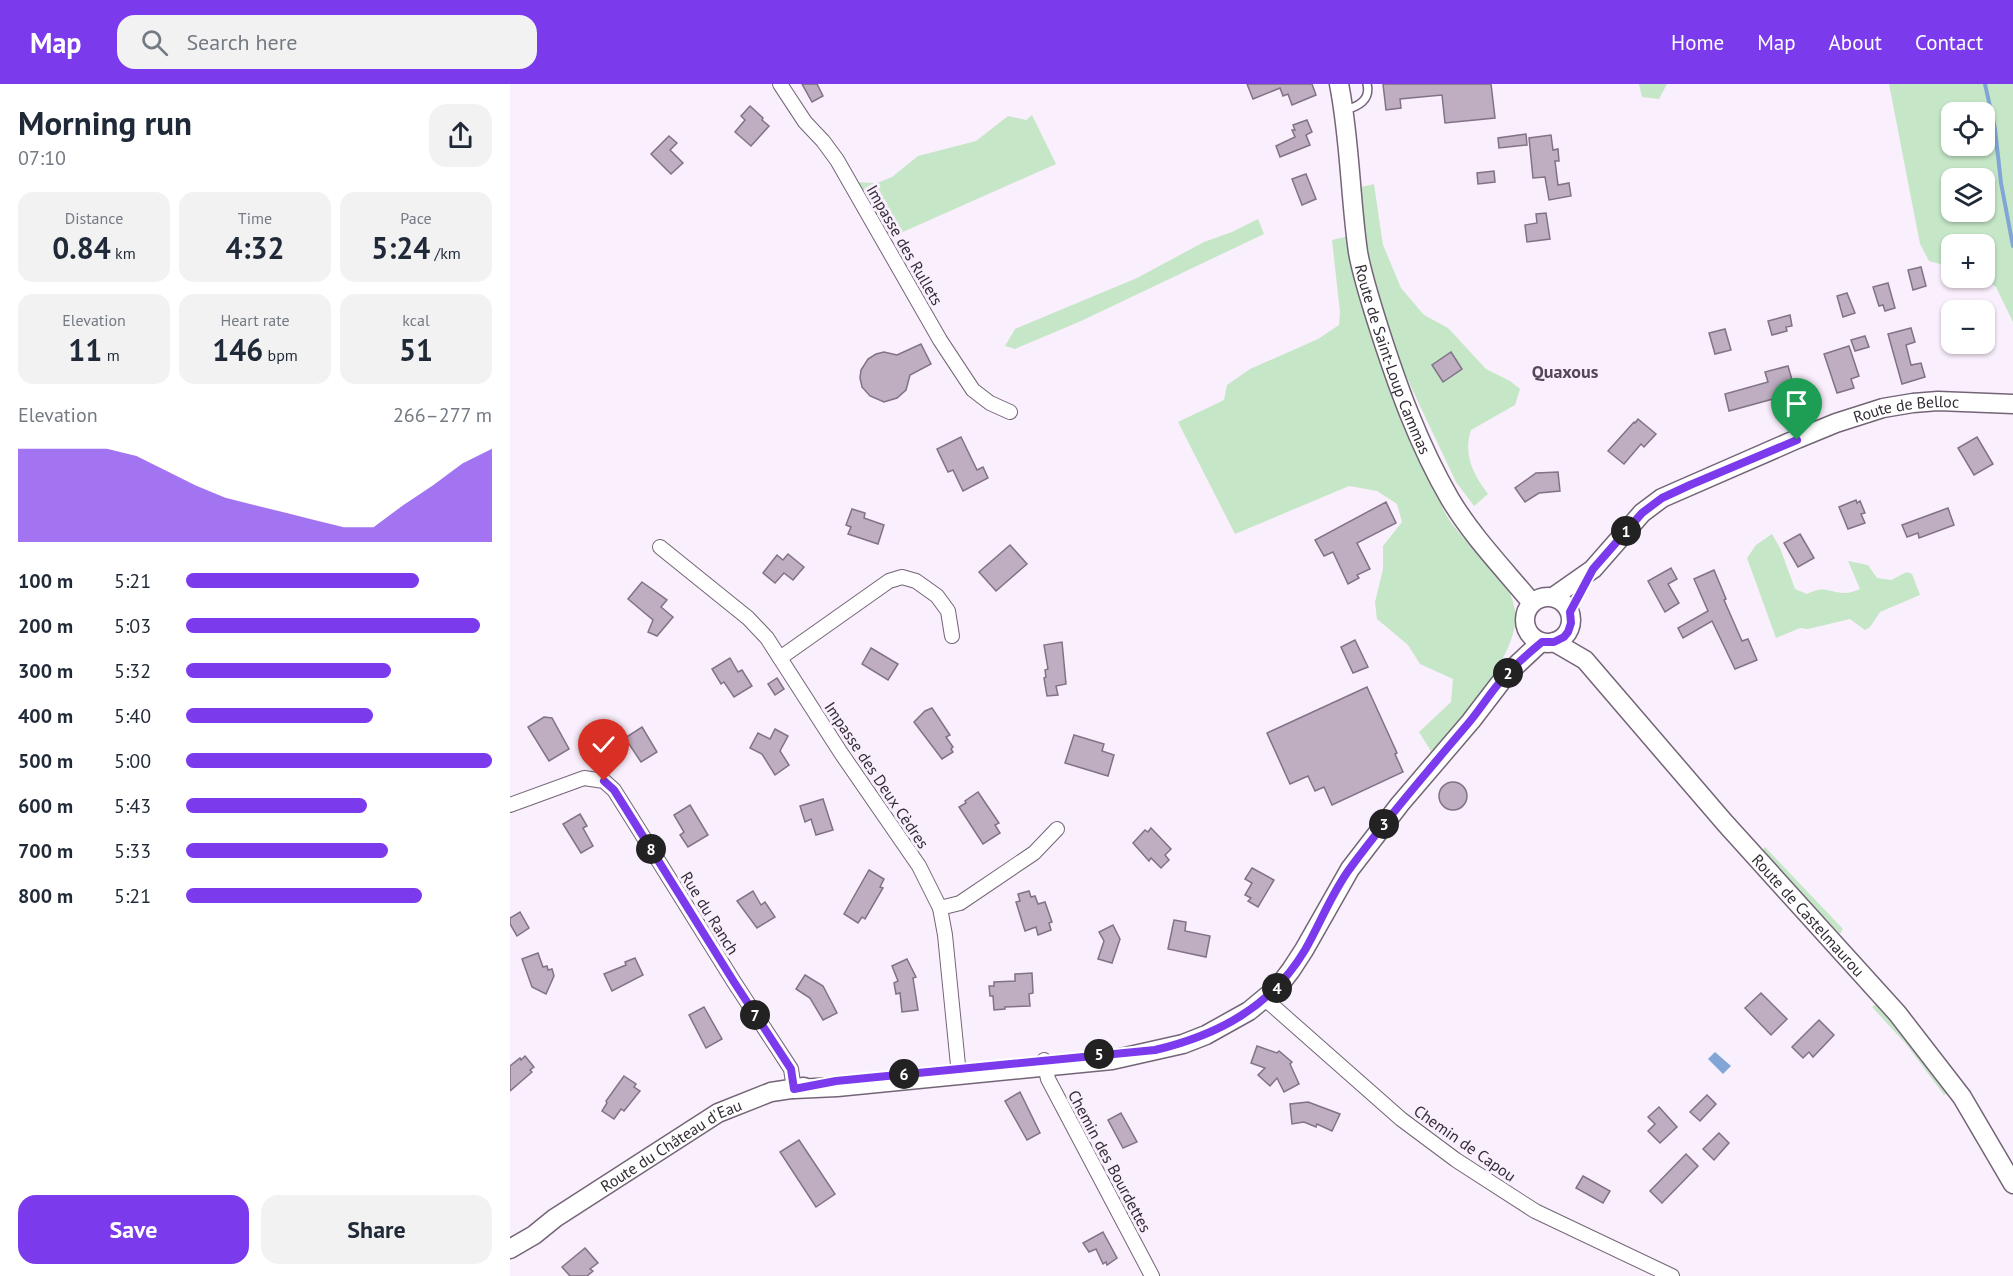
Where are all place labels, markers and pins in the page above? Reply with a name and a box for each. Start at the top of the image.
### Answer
pin [1771,378,1822,440]
pin: 1 [1611,516,1641,546]
pin: 2 [1493,658,1523,688]
pin [578,719,629,781]
pin: 3 [1369,809,1399,839]
pin: 8 [636,834,666,864]
pin: 4 [1262,973,1292,1003]
pin: 7 [740,1000,770,1030]
pin: 5 [1084,1039,1114,1069]
pin: 6 [889,1059,919,1089]

